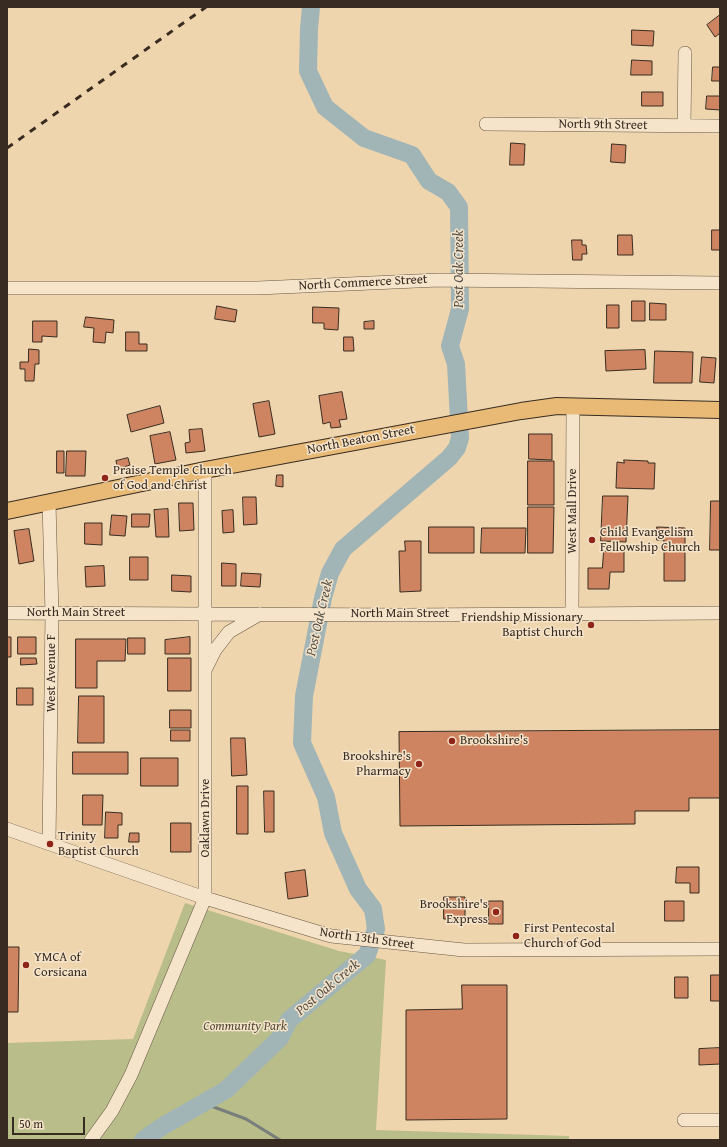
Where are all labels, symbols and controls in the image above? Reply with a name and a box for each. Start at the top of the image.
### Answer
street label: North 9th Street [558,116,648,134]
water label: Post Oak Creek [451,230,467,308]
street label: North Commerce Street [298,272,428,294]
street label: North Beaton Street [306,422,416,458]
place label: Praise Temple Church of God and Christ [113,463,232,494]
street label: West Mall Drive [565,468,581,554]
marker: Praise Temple Church of God and Christ [100,473,110,483]
place label: Child Evangelism Fellowship Church [600,525,700,556]
marker: Child Evangelism Fellowship Church [587,535,597,545]
water label: Post Oak Creek [303,578,337,658]
street label: North Main Street [27,605,125,621]
street label: North Main Street [351,606,449,622]
place label: Friendship Missionary Baptist Church [461,610,583,641]
marker: Friendship Missionary Baptist Church [586,620,596,630]
street label: West Avenue F [44,634,60,712]
place label: Brookshire's [460,733,528,749]
marker: Brookshire's [447,736,457,746]
place label: Brookshire's Pharmacy [343,749,411,780]
marker: Brookshire's Pharmacy [414,759,424,769]
street label: Oaklawn Drive [198,779,214,857]
place label: Trinity Baptist Church [58,829,139,860]
marker: Trinity Baptist Church [45,839,55,849]
place label: Brookshire's Express [420,897,488,928]
marker: Brookshire's Express [491,907,501,917]
place label: First Pentecostal Church of God [524,921,615,952]
street label: North 13th Street [319,925,415,953]
marker: First Pentecostal Church of God [511,931,521,941]
place label: YMCA of Corsicana [34,950,87,981]
water label: Post Oak Creek [293,957,363,1019]
marker: YMCA of Corsicana [21,960,31,970]
park label: Community Park [203,1019,287,1035]
scale bar [14,1109,87,1135]
text: 50 m [19,1115,43,1132]

